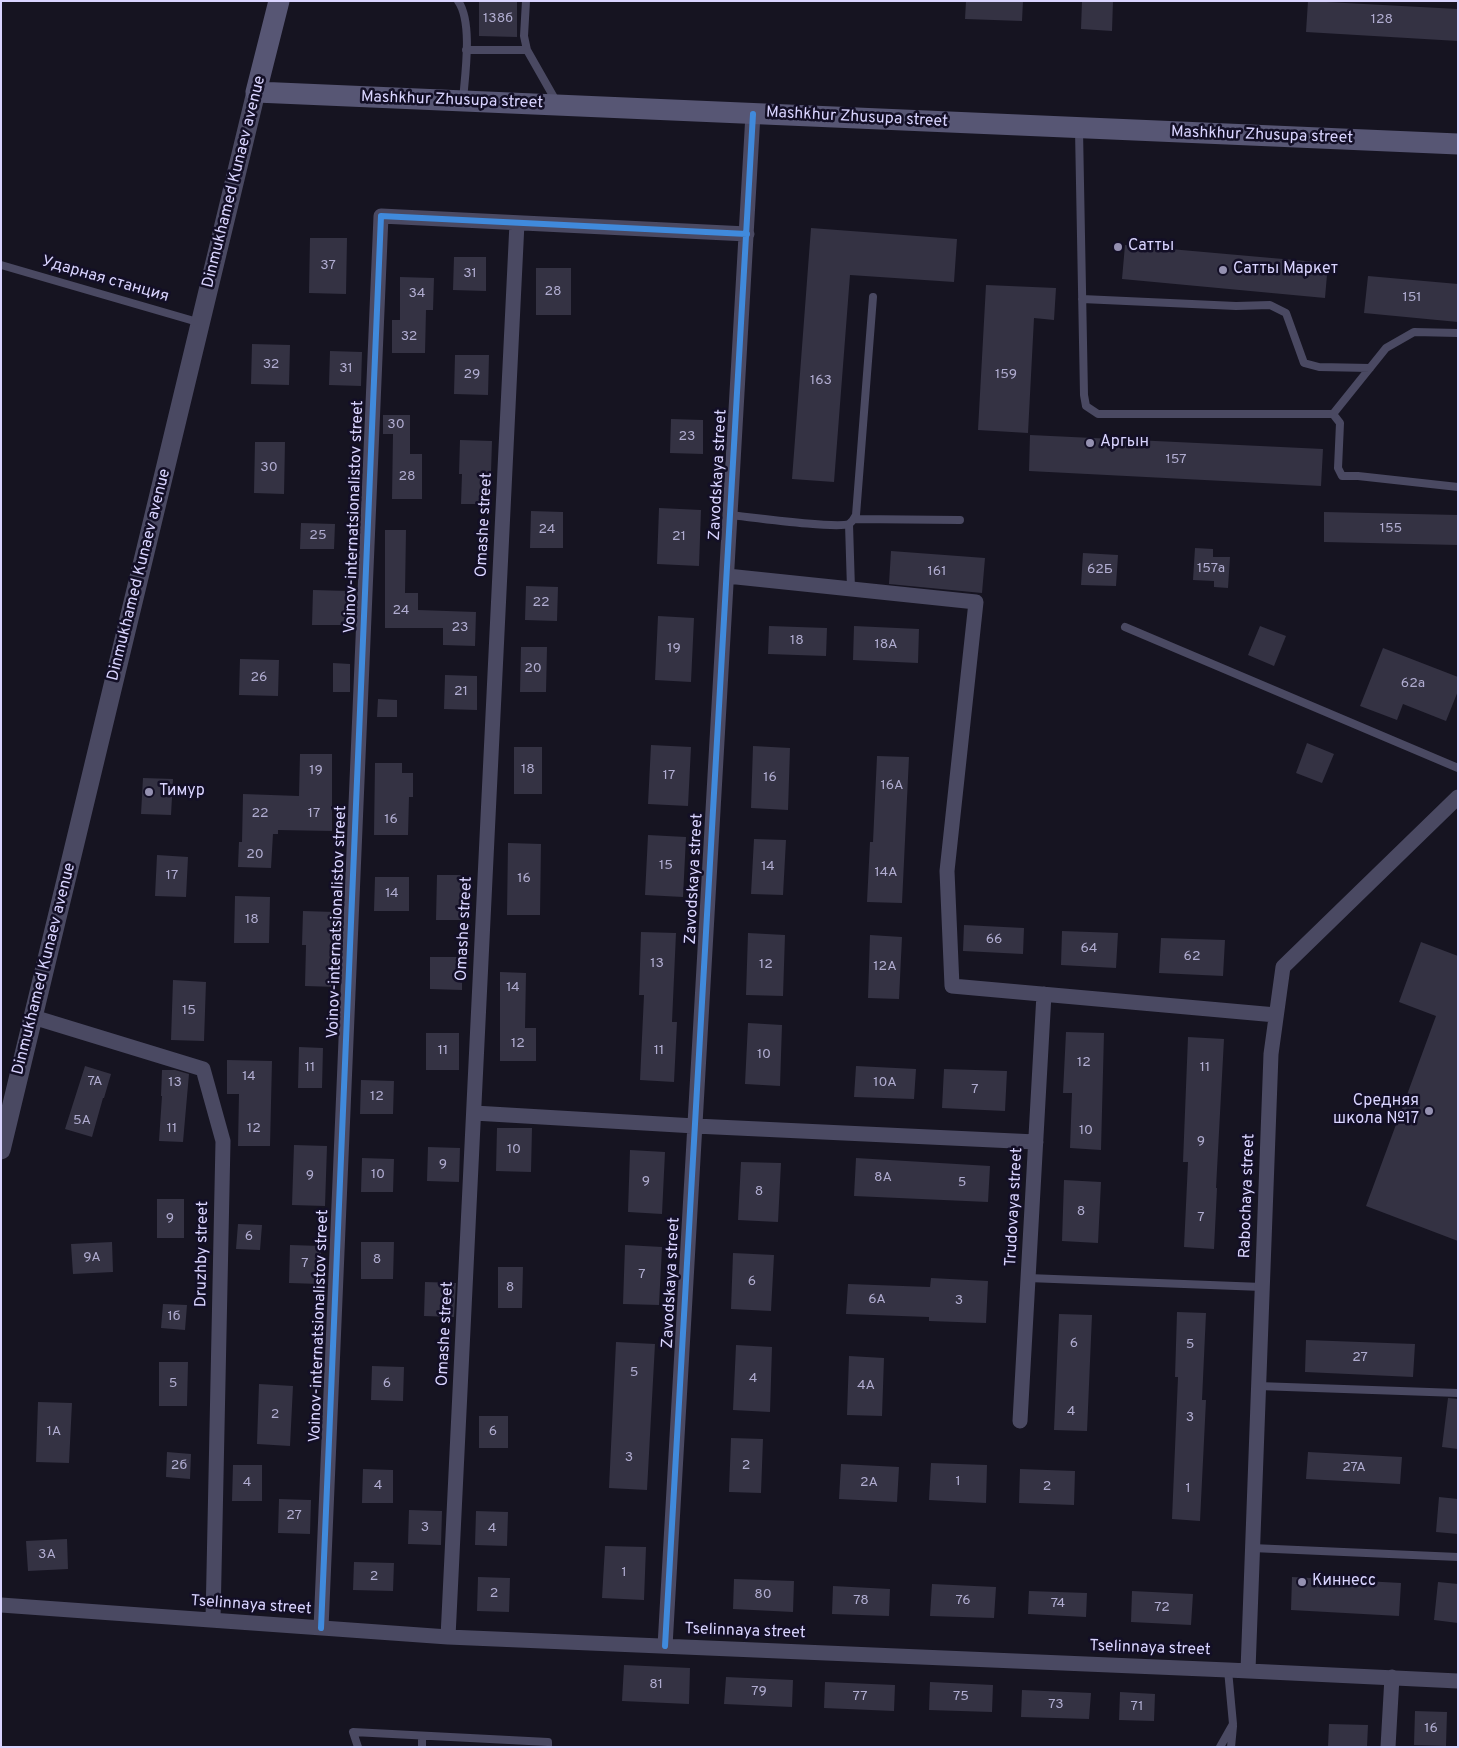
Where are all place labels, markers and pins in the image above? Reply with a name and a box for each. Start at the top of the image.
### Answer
place label: Сатты [1128,237,1174,257]
marker: Сатты [1112,241,1124,253]
place label: Сатты Маркет [1233,260,1338,280]
marker: Сатты Маркет [1217,264,1229,276]
place label: Аргын [1100,433,1149,453]
marker: Аргын [1084,437,1096,449]
place label: Тимур [159,782,205,802]
marker: Тимур [143,786,155,798]
place label: Средняя школа №17 [1333,1092,1419,1130]
marker: Средняя школа №17 [1423,1105,1435,1117]
place label: Киннесс [1312,1572,1376,1592]
marker: Киннесс [1296,1576,1308,1588]

